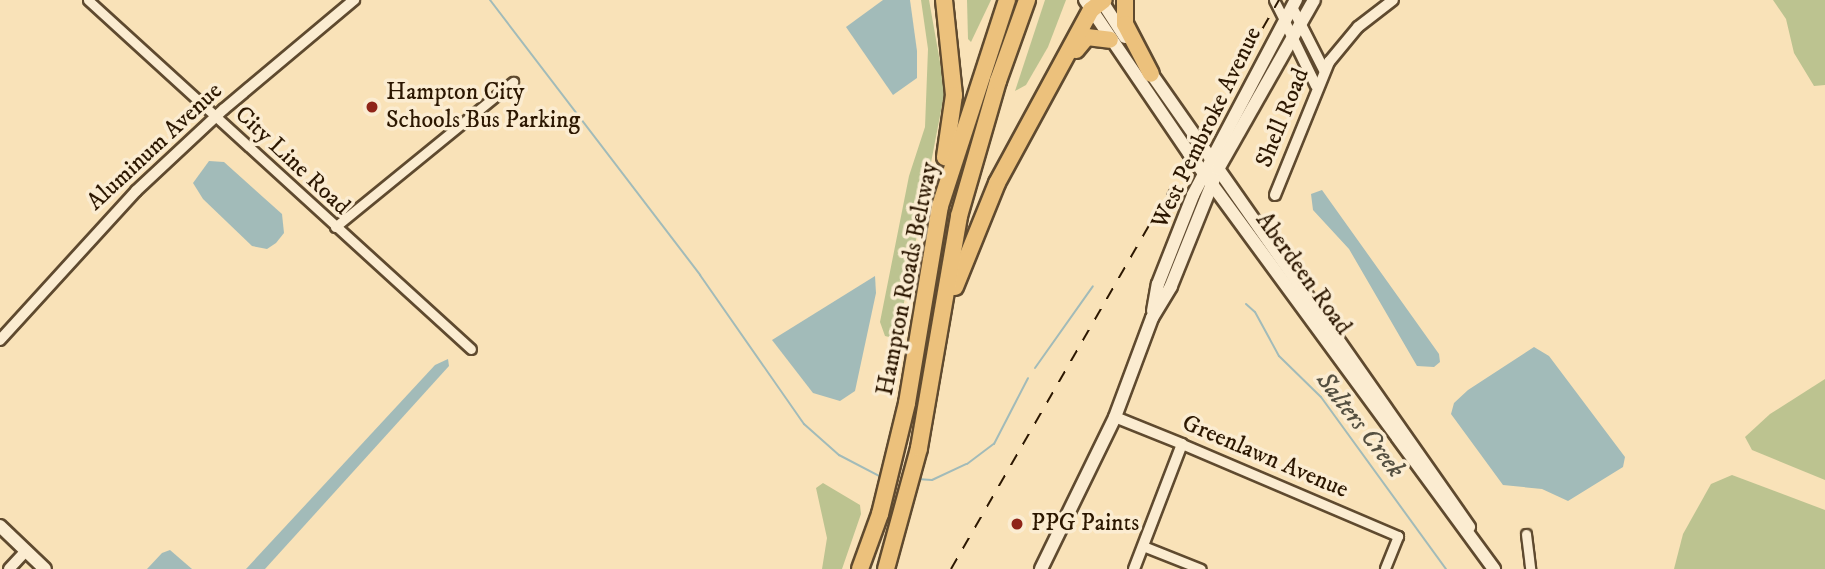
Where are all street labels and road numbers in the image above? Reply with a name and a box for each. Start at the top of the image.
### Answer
street label: West Pembroke Avenue [1146,22,1268,234]
street label: Shell Road [1250,64,1316,172]
street label: Aluminum Avenue [81,77,229,217]
street label: City Line Road [228,100,356,222]
street label: Hampton Roads Beltway [871,160,945,398]
street label: Aberdeen Road [1249,207,1357,341]
street label: Greenlawn Avenue [1178,409,1352,505]

